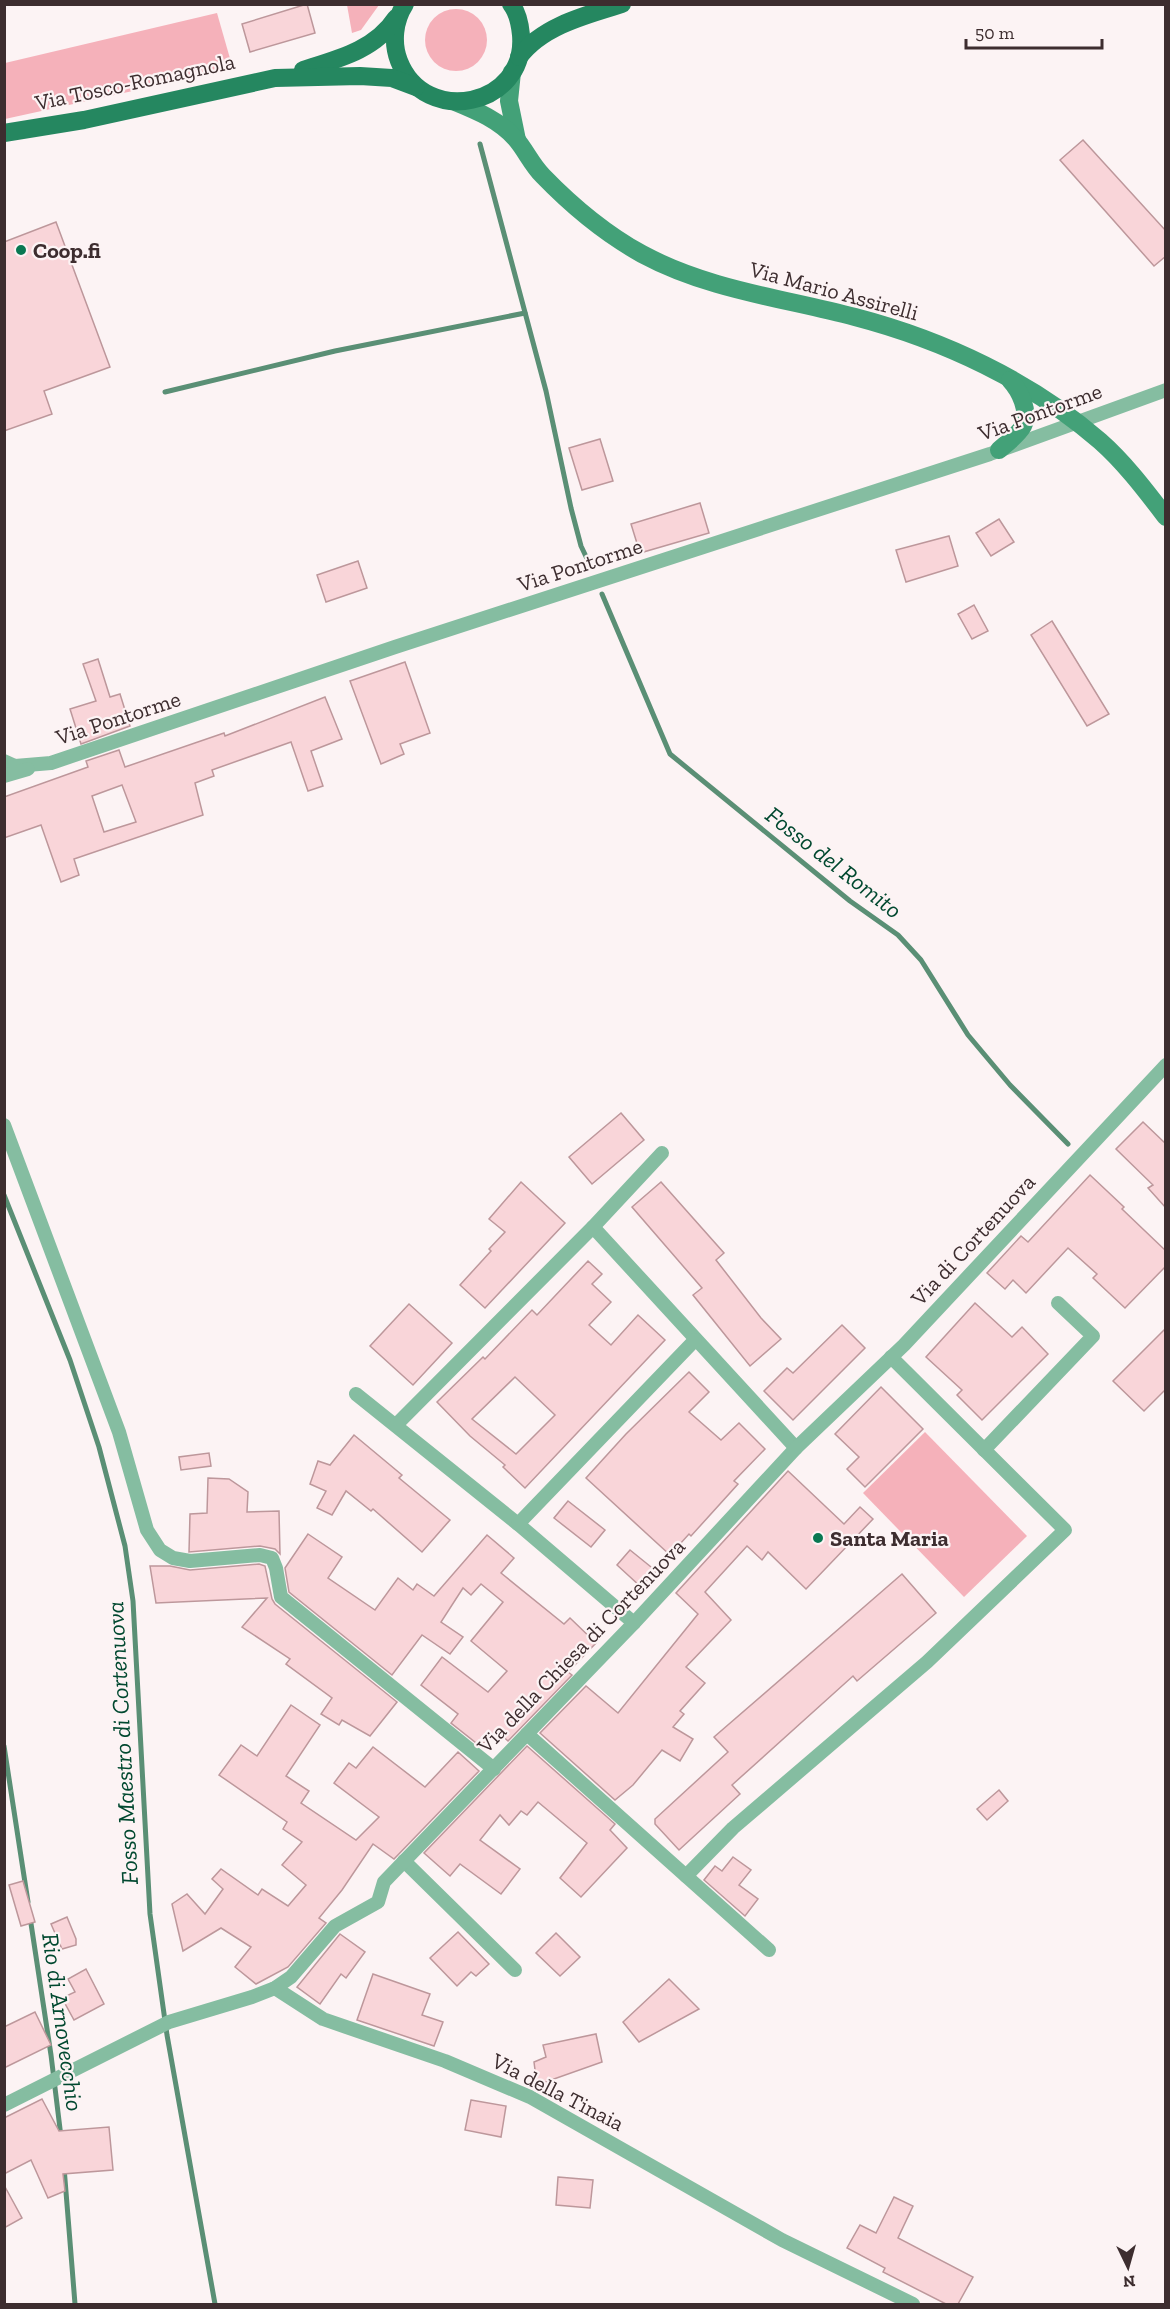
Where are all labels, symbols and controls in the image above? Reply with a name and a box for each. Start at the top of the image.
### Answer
scale bar [966,12,1102,50]
text: 50 m [975,22,1015,44]
street label: Via Tosco-Romagnola [32,48,238,117]
place label: Coop.fi [33,237,101,264]
marker: Coop.fi [14,243,28,257]
street label: Via Mario Assirelli [746,255,921,327]
street label: Via Pontorme [974,377,1106,447]
street label: Via Pontorme [513,532,646,598]
street label: Via Pontorme [51,685,184,751]
water label: Fosso del Romito [760,800,908,924]
street label: Via di Cortenuova [905,1168,1041,1312]
place label: Santa Maria [830,1525,949,1552]
marker: Santa Maria [811,1531,825,1545]
street label: Via della Chiesa di Cortenuova [471,1533,691,1760]
water label: Fosso Maestro di Cortenuova [100,1601,144,1885]
water label: Rio di Arnovecchio [36,1931,90,2113]
street label: Via della Tinaia [486,2047,629,2137]
north arrow [1098,2237,1158,2297]
text: N [1122,2271,1136,2291]

